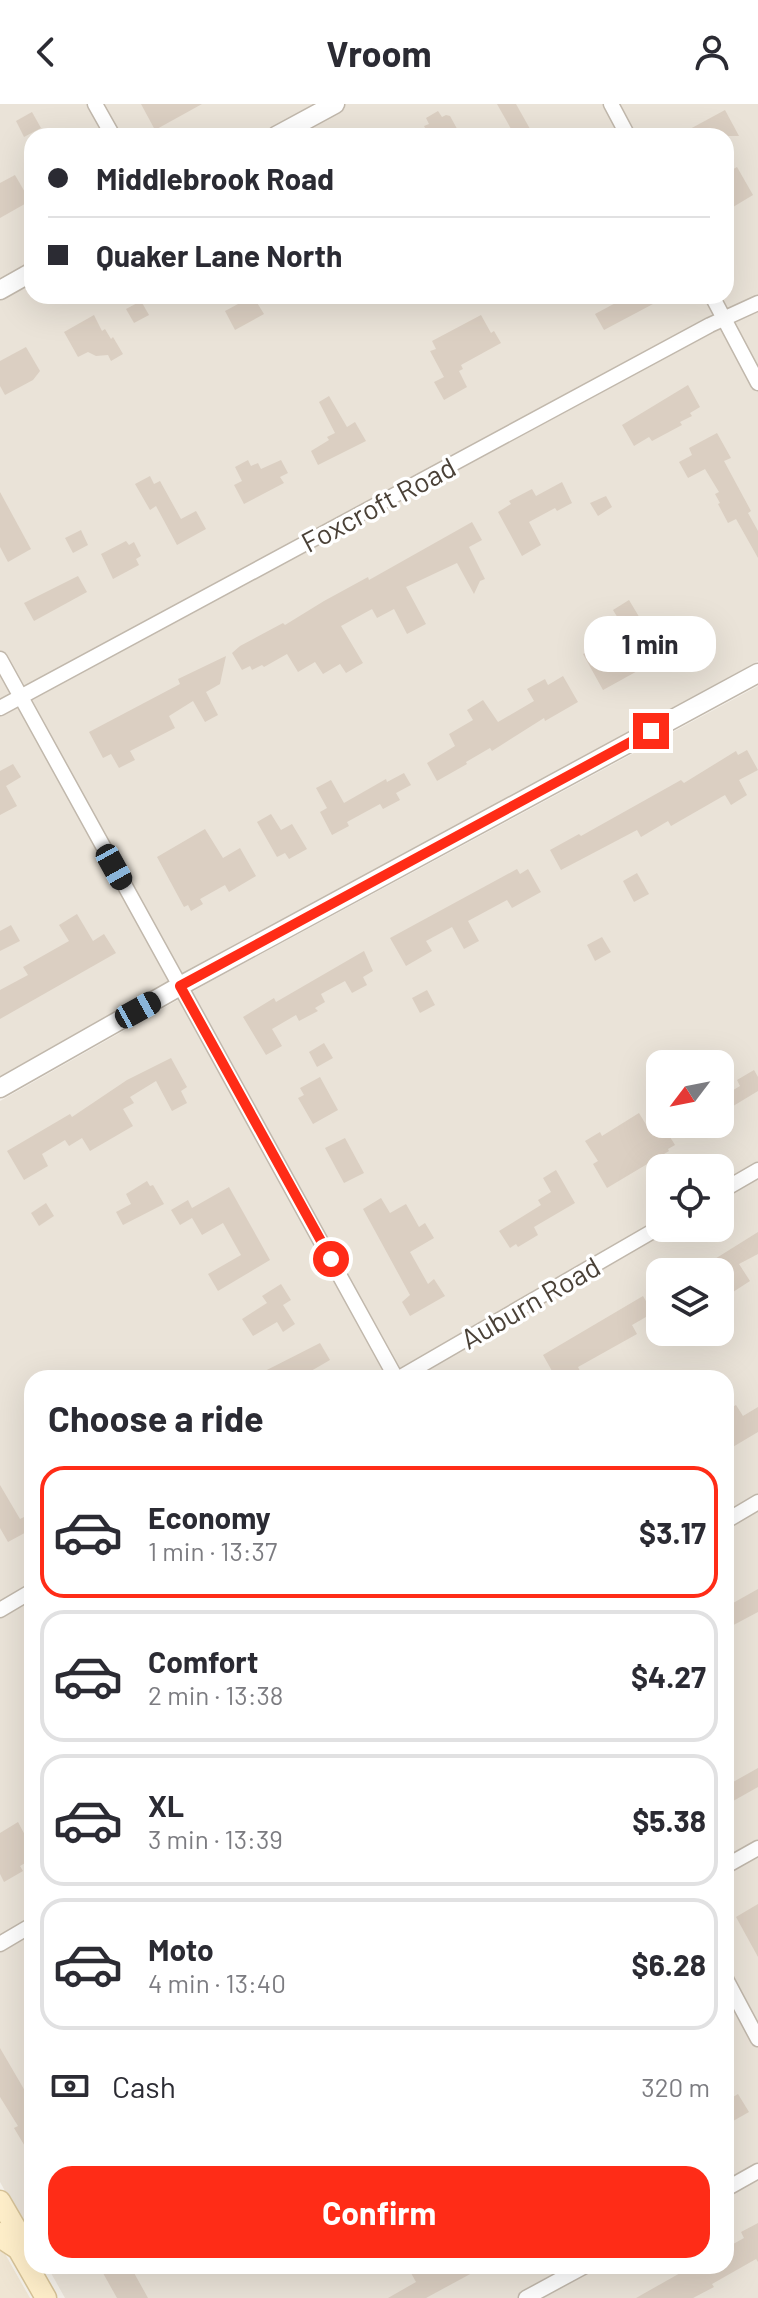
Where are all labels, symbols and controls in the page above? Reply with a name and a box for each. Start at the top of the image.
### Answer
icon: back [24,30,68,74]
icon: person [690,30,734,74]
text: Vroom [326,31,432,74]
text: Middlebrook Road [96,160,334,196]
text: Quaker Lane North [96,237,342,273]
street label: Foxcroft Road [295,449,461,559]
callout: 1 min [585,615,717,671]
text: 1 min [622,628,678,659]
route end [633,713,669,749]
car [92,840,136,894]
car [111,988,165,1032]
north arrow [646,1050,734,1138]
map controls [646,1050,734,1346]
button: locate [646,1154,734,1242]
route start [313,1241,349,1277]
street label: Auburn Road [454,1249,606,1355]
button: layers [646,1258,734,1346]
text: Choose a ride [48,1396,264,1439]
icon: car [52,1496,124,1568]
text: Economy [148,1499,271,1535]
text: $3.17 [639,1514,706,1550]
text: 1 min · 13:37 [148,1535,277,1566]
icon: car [52,1640,124,1712]
text: Comfort [148,1643,258,1679]
text: $4.27 [631,1658,706,1694]
text: 2 min · 13:38 [148,1679,283,1710]
icon: car [52,1784,124,1856]
text: XL [148,1787,184,1823]
text: $5.38 [632,1802,706,1838]
text: 3 min · 13:39 [148,1823,283,1854]
icon: car [52,1928,124,2000]
text: Moto [148,1931,214,1967]
text: $6.28 [632,1946,706,1982]
text: 4 min · 13:40 [148,1967,286,1998]
icon: cash [48,2064,92,2108]
text: Cash [112,2068,176,2104]
text: 320 m [641,2071,710,2102]
button: Confirm [48,2166,710,2258]

